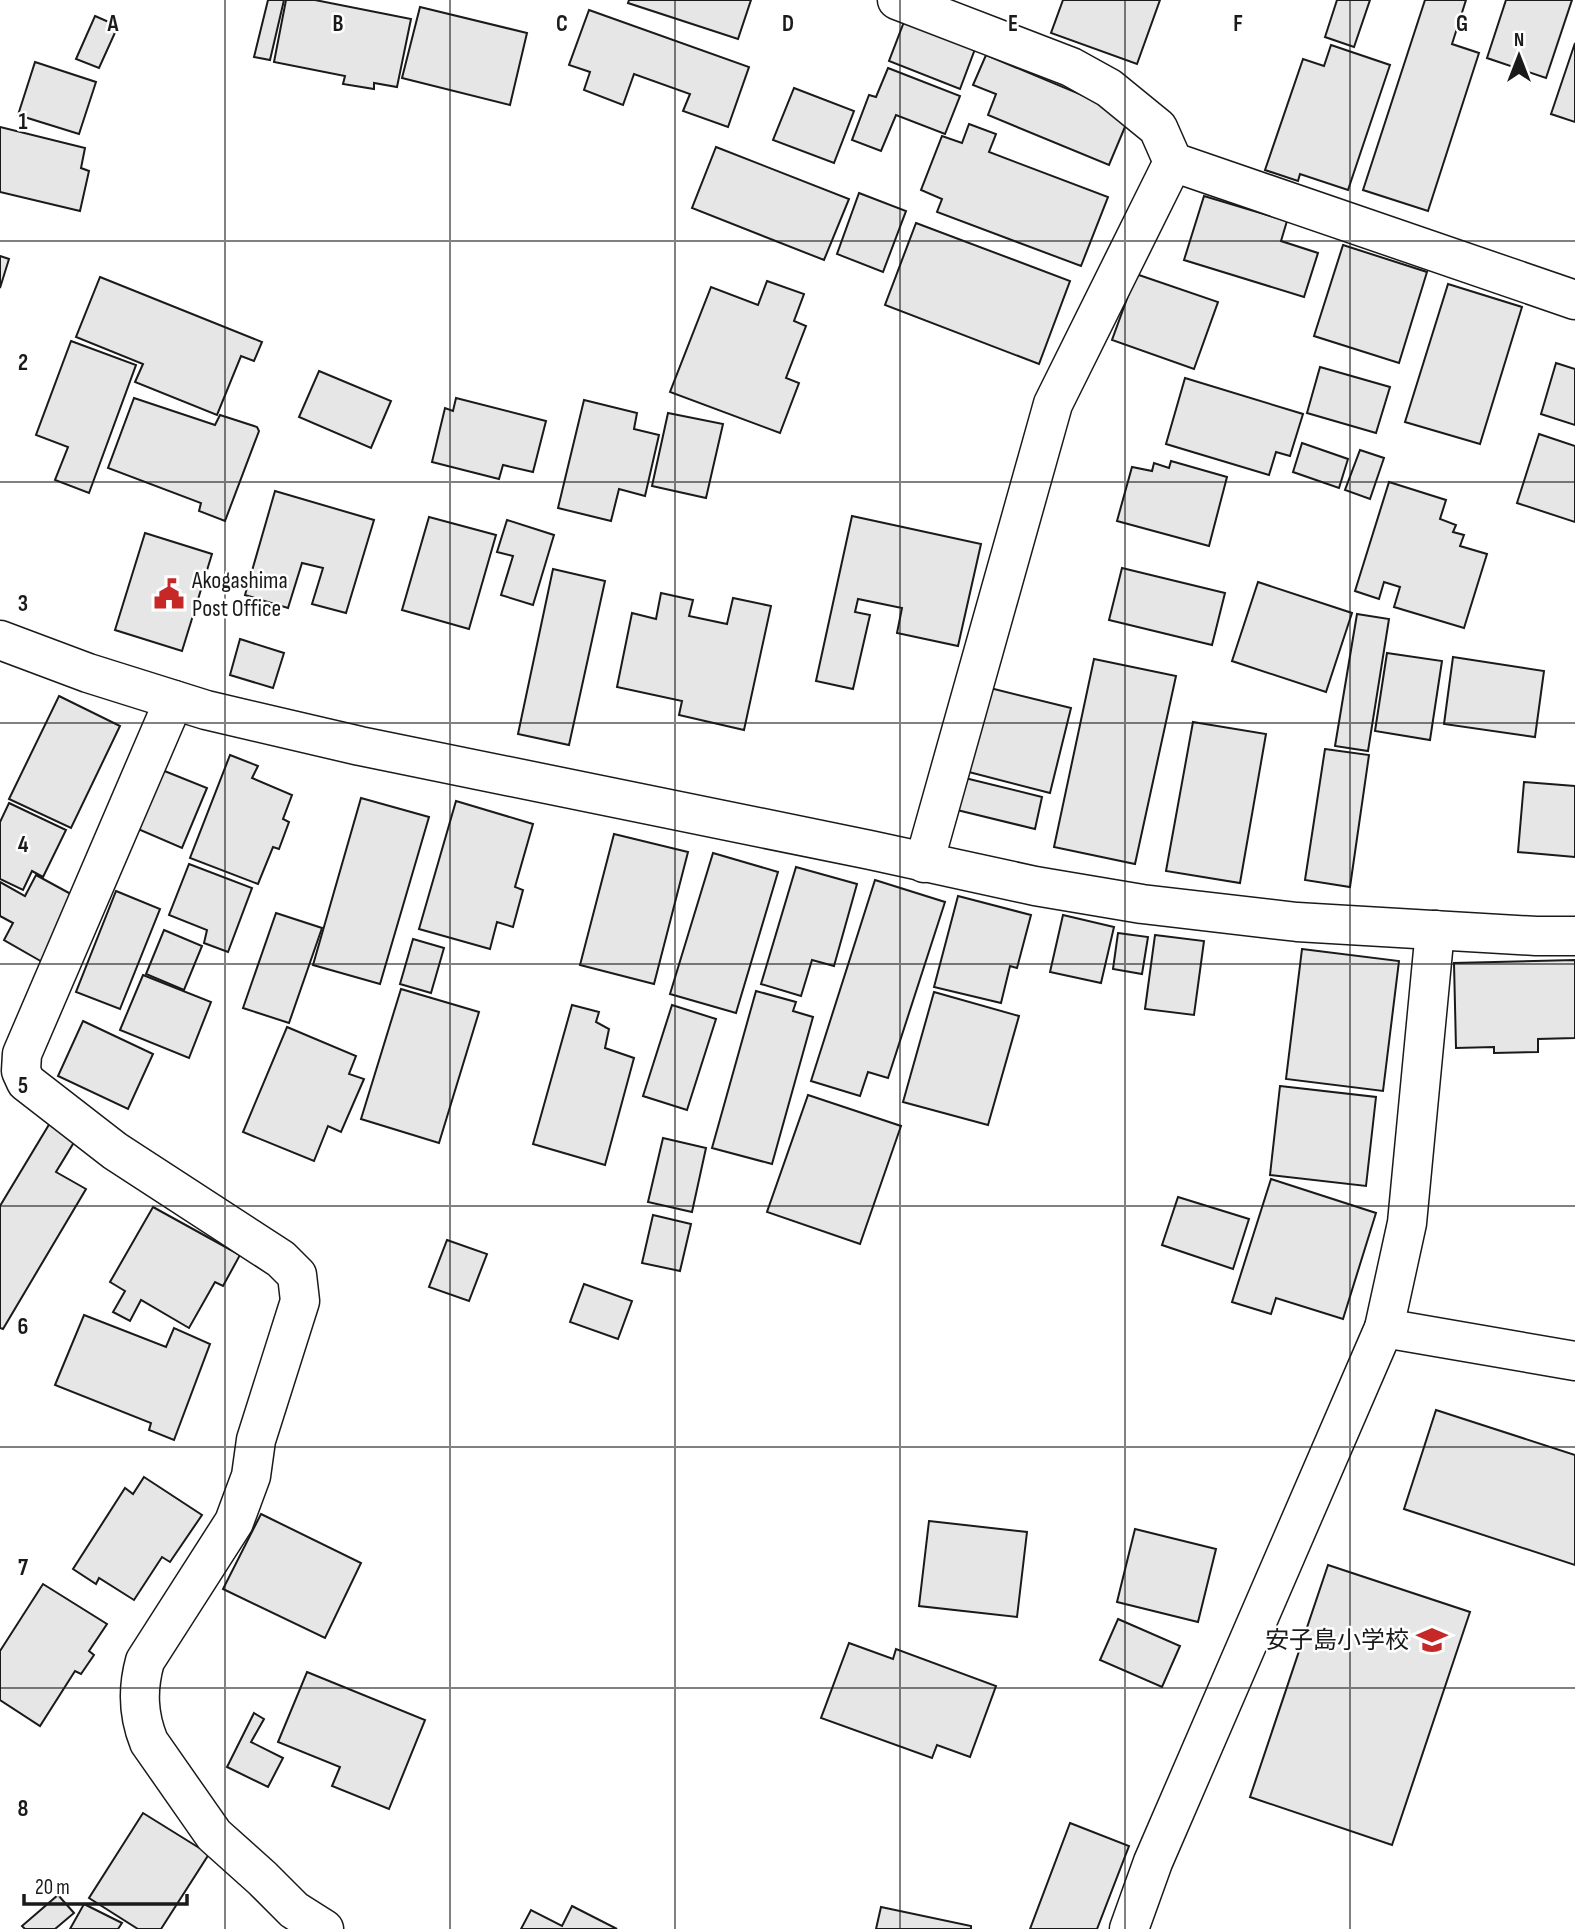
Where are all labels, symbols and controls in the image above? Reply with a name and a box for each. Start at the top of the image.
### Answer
text: A [107,10,120,38]
text: B [333,10,344,38]
text: C [556,10,568,38]
text: D [782,10,794,38]
text: E [1008,10,1018,38]
text: F [1233,10,1243,38]
text: G [1456,10,1468,38]
north arrow [1484,21,1554,91]
text: N [1514,29,1524,52]
text: 1 [18,108,28,136]
text: 2 [18,349,28,377]
place label: Akogashima Post Office [191,566,288,623]
public building icon: Akogashima Post Office [152,577,186,611]
text: 3 [18,590,28,618]
text: 4 [18,831,29,859]
text: 5 [18,1072,28,1100]
text: 6 [18,1313,28,1341]
text: 7 [18,1554,28,1582]
school or university icon: 安子島小学校 [1415,1623,1449,1657]
place label: 安子島小学校 [1265,1626,1409,1655]
text: 8 [18,1795,29,1823]
scale bar [24,1862,187,1906]
text: 20 m [35,1875,70,1900]

